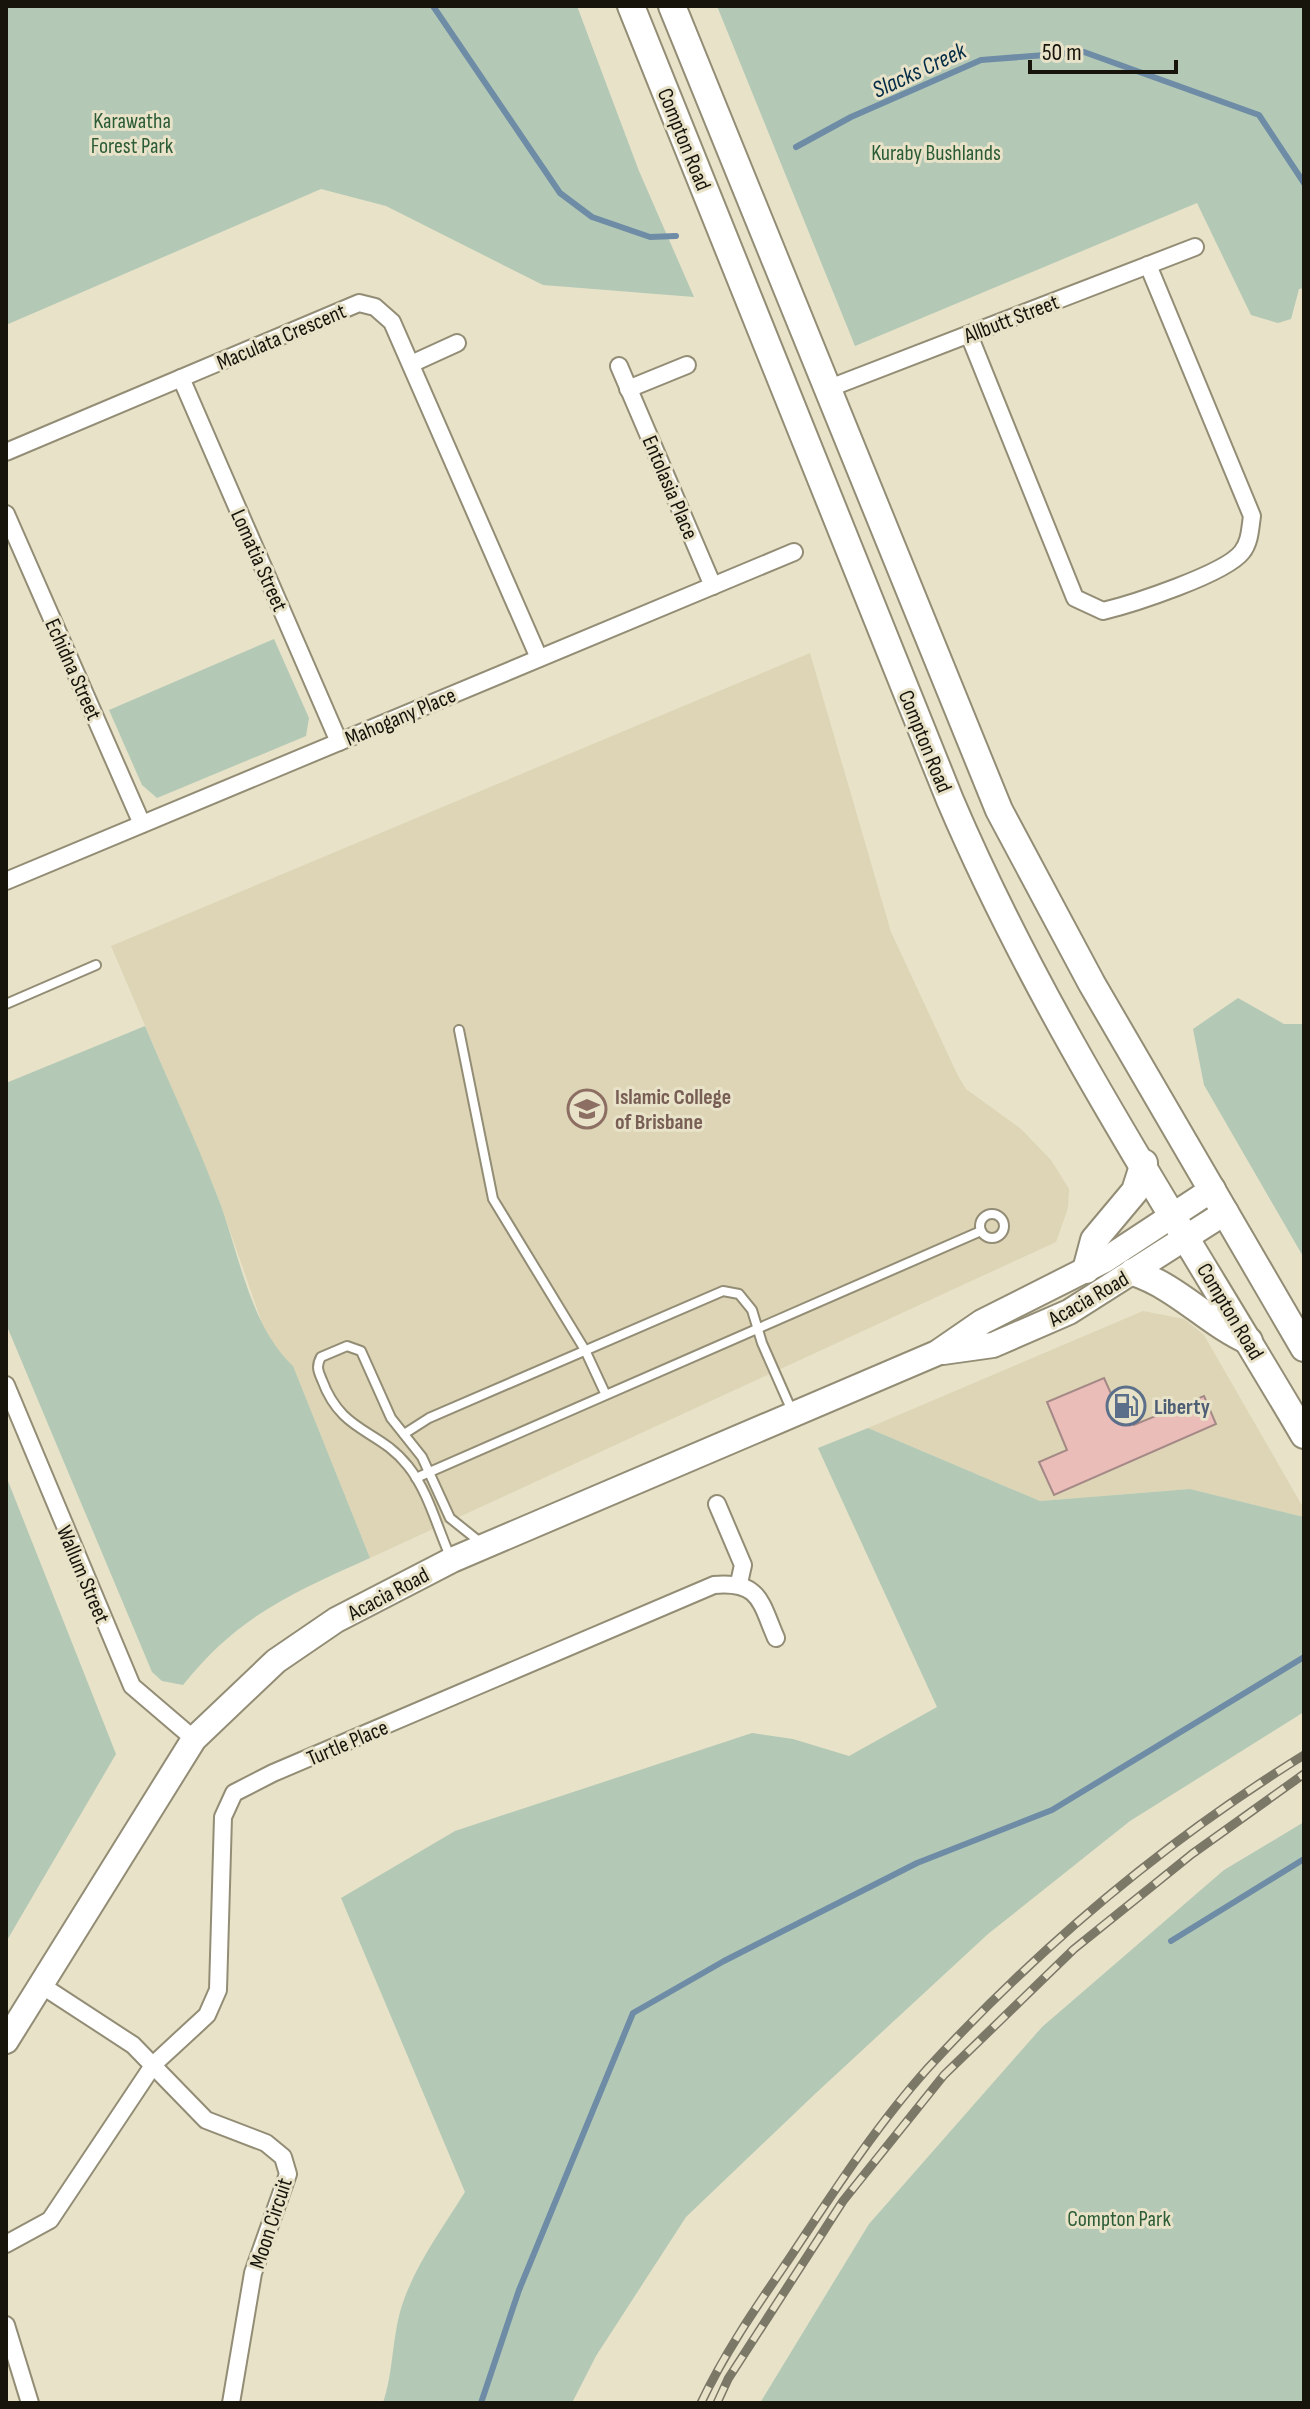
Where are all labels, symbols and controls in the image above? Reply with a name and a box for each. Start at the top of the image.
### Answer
scale bar [1030,24,1176,74]
water label: Slacks Creek [868,36,972,105]
text: 50 m [1042,38,1082,67]
street label: Compton Road [651,84,716,195]
park label: Karawatha Forest Park [91,108,174,160]
park label: Kuraby Bushlands [871,140,1001,167]
street label: Allbutt Street [959,289,1063,350]
street label: Maculata Crescent [213,298,351,377]
street label: Entolasia Place [636,432,704,544]
street label: Lomatia Street [224,505,293,616]
street label: Echidna Street [38,615,107,725]
street label: Mahogany Place [341,682,460,753]
street label: Compton Road [892,686,957,797]
place label: Islamic College of Brisbane [615,1084,731,1136]
school or university icon: Islamic College of Brisbane [566,1088,608,1130]
street label: Compton Road [1190,1258,1269,1365]
street label: Acacia Road [1043,1266,1134,1334]
fuel station icon: Liberty [1105,1385,1147,1427]
place label: Liberty [1154,1394,1210,1421]
street label: Wallum Street [50,1522,115,1628]
street label: Acacia Road [343,1562,434,1627]
street label: Turtle Place [303,1714,392,1773]
street label: Moon Circuit [244,2174,299,2272]
park label: Compton Park [1067,2206,1171,2233]

